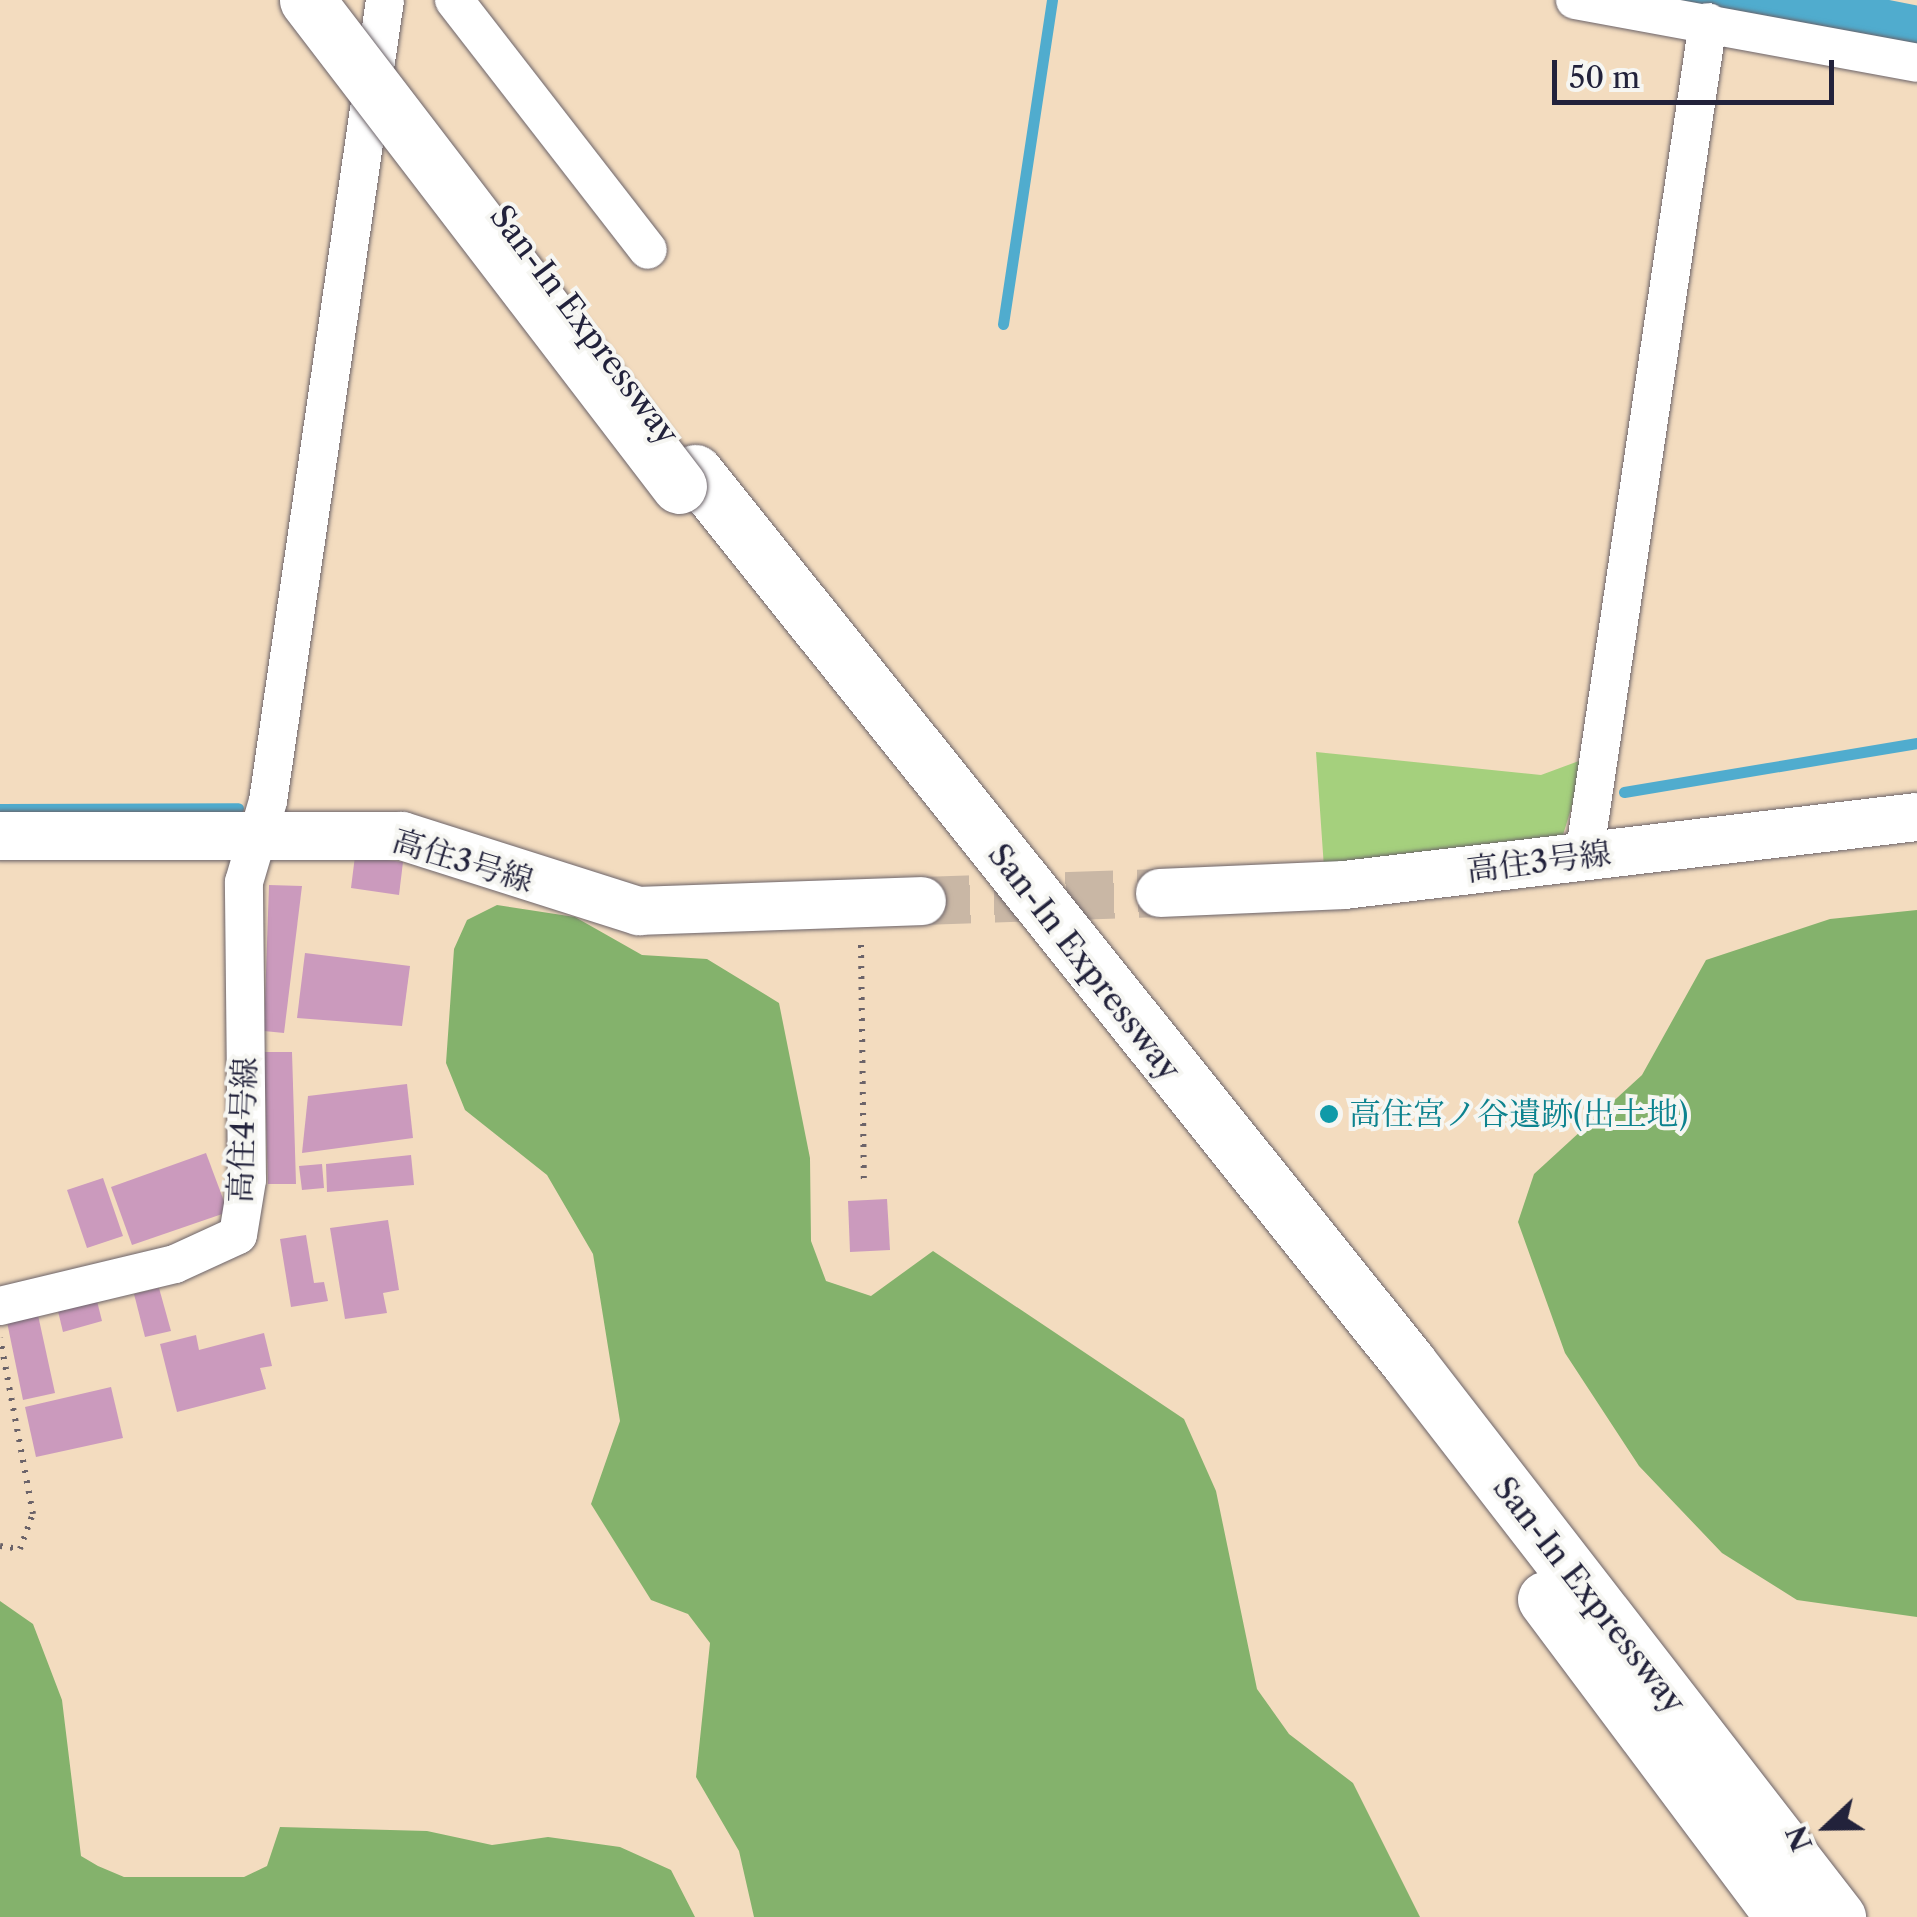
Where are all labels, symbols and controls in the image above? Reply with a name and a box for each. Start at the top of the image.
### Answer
scale bar [1557,40,1840,102]
text: 50 m [1569,59,1640,96]
street label: San-In Expressway [482,198,686,452]
street label: 高住3号線 [388,821,538,901]
street label: 高住3号線 [1464,834,1614,890]
street label: San-In Expressway [980,836,1188,1088]
street label: 高住4号線 [221,1056,265,1204]
place label: 高住宮ノ谷遺跡(出土地) [1349,1095,1688,1133]
marker: 高住宮ノ谷遺跡(出土地) [1318,1103,1340,1125]
street label: San-In Expressway [1485,1469,1693,1721]
north arrow [1777,1777,1877,1877]
text: N [1779,1821,1820,1856]

